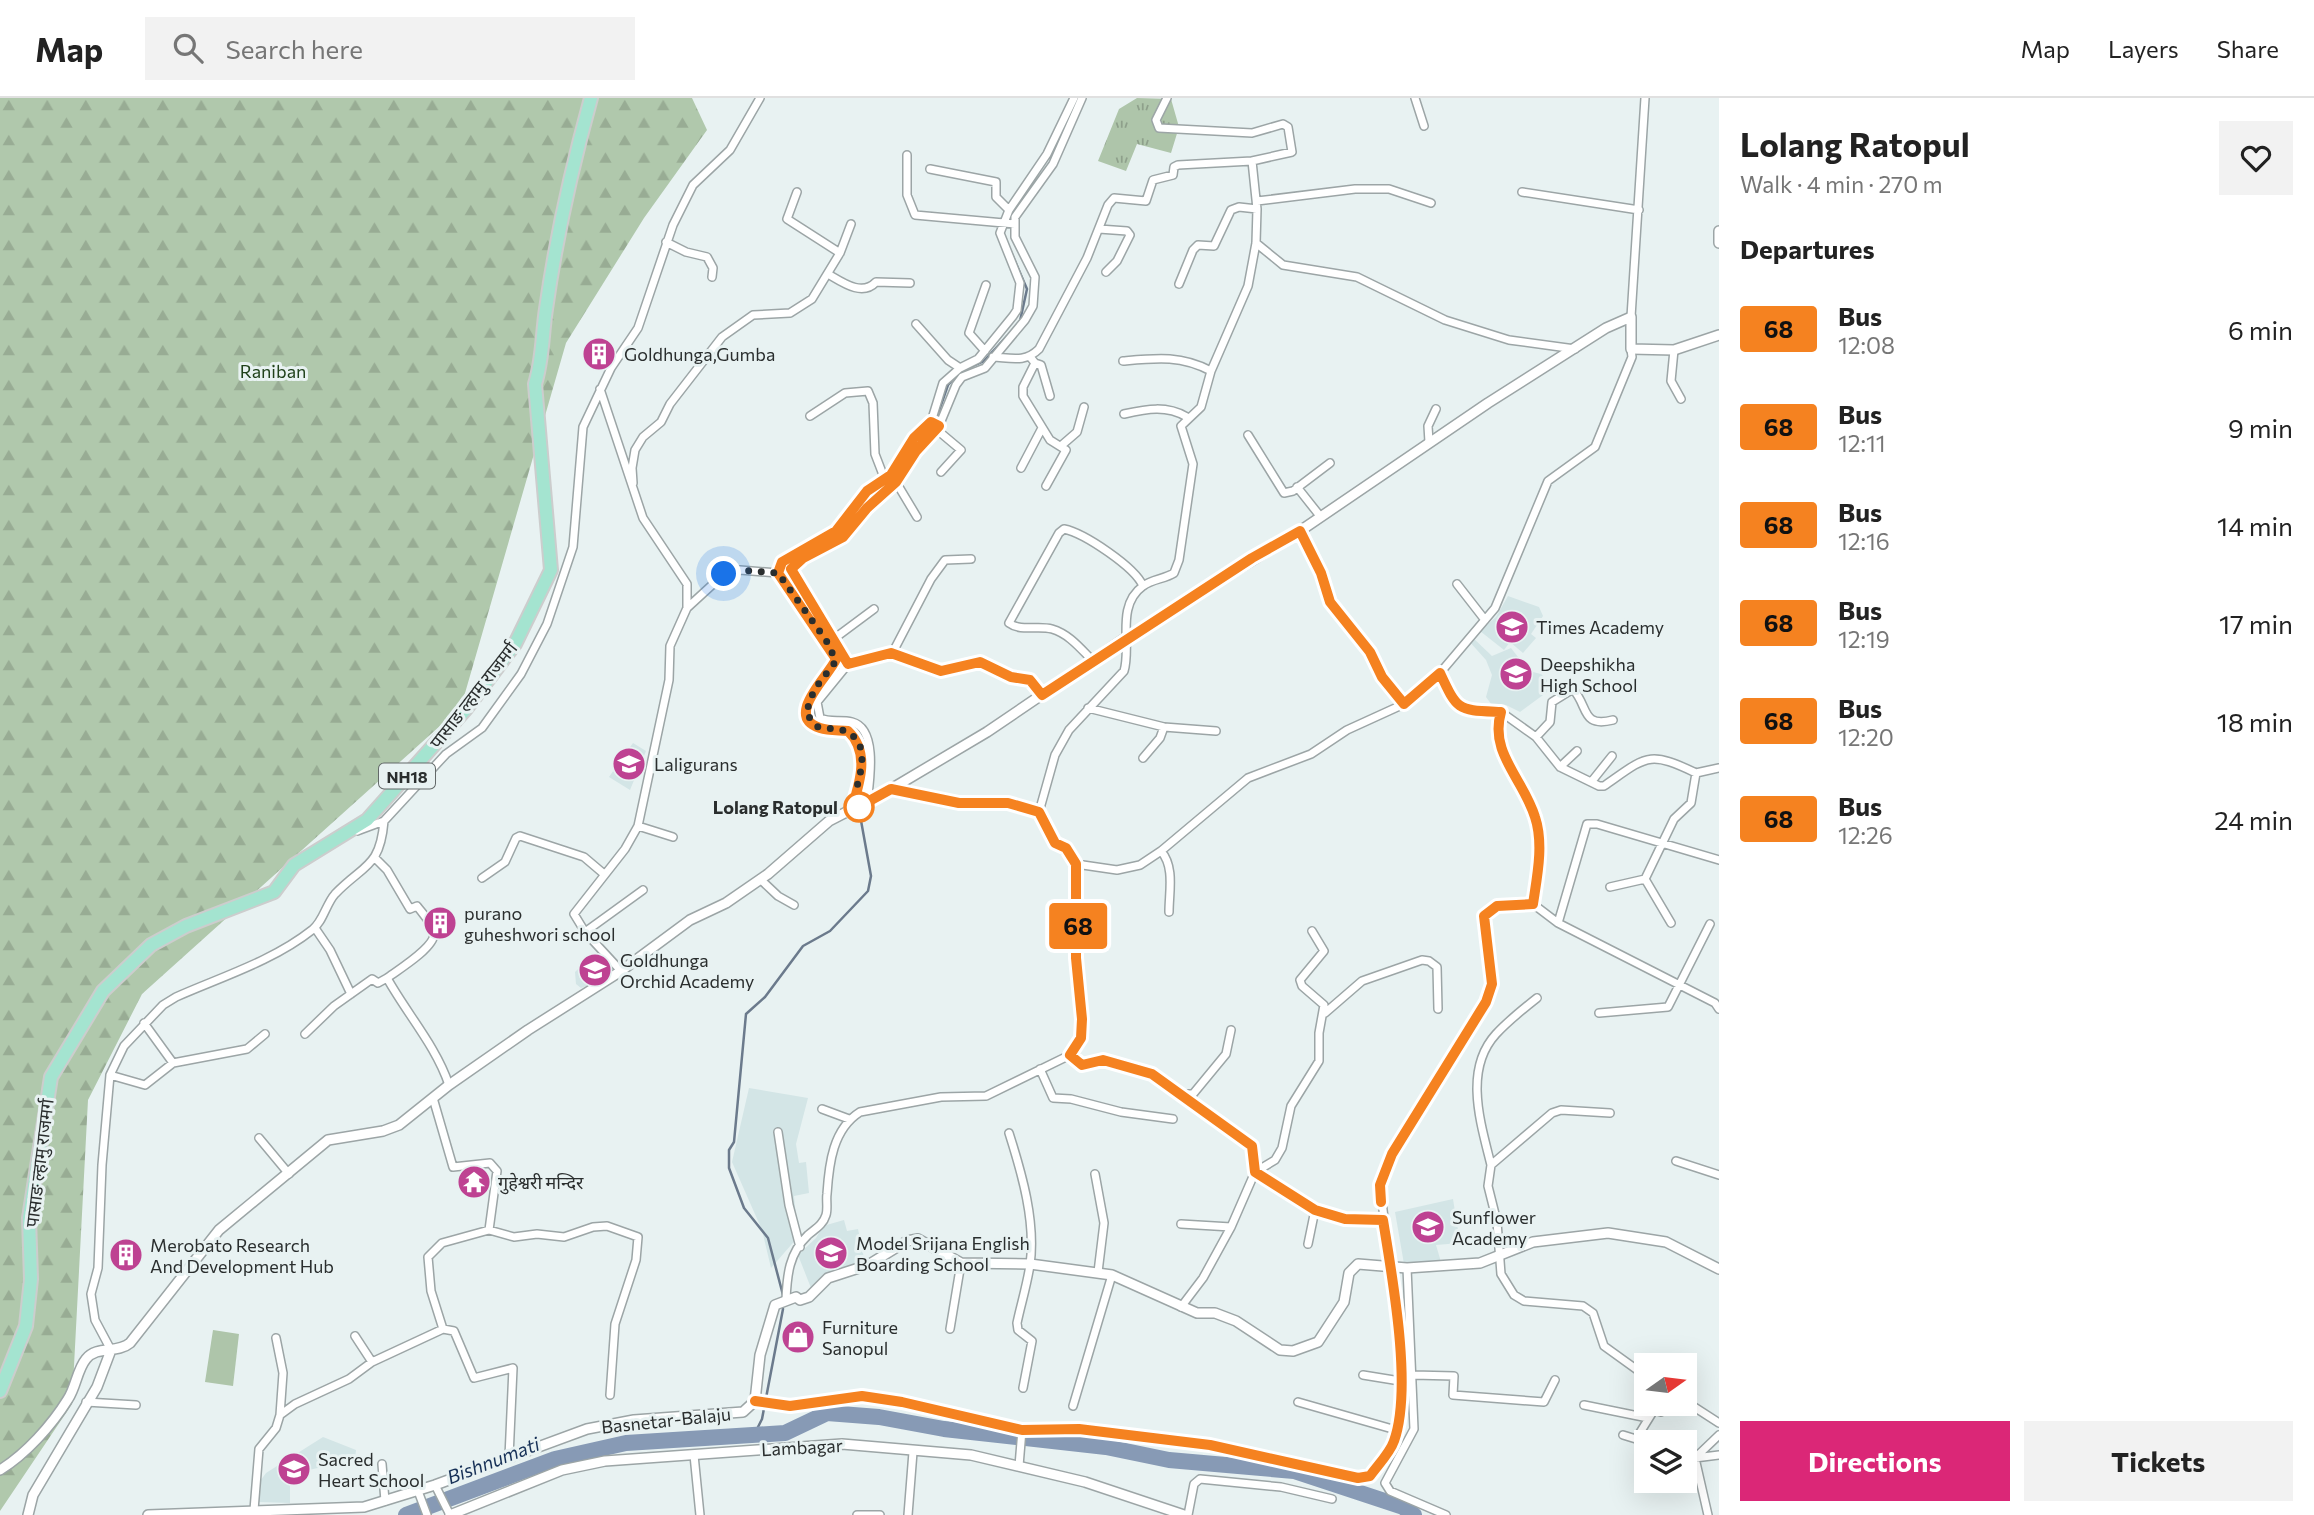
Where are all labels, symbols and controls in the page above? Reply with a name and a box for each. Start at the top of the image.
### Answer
search box [145,17,635,80]
text: Map [35,28,103,69]
icon: search [169,29,207,67]
text: Search here [225,33,363,64]
text: Map [2021,34,2070,63]
text: Layers [2108,34,2179,63]
text: Share [2217,34,2279,63]
button: heart [2219,121,2293,195]
text: Lolang Ratopul [1740,123,1970,164]
text: Walk · 4 min · 270 m [1740,170,1943,198]
text: Departures [1740,233,1875,264]
text: Bus [1838,300,1882,331]
text: 68 [1764,314,1793,343]
text: 6 min [2228,314,2293,345]
text: 12:08 [1838,331,1895,359]
building icon: Goldhunga,Gumba [580,335,618,373]
place label: Goldhunga,Gumba [624,343,775,365]
park label: Raniban [240,360,306,382]
text: Bus [1838,398,1882,429]
text: 68 [1764,412,1793,441]
text: 9 min [2228,412,2293,443]
text: 12:11 [1838,429,1886,457]
text: Bus [1838,496,1882,527]
text: 68 [1764,510,1793,539]
text: 14 min [2217,510,2293,541]
text: 12:16 [1838,527,1890,555]
your location [706,556,741,591]
text: Bus [1838,594,1882,625]
school or university icon: Times Academy [1493,608,1531,646]
text: 68 [1764,608,1793,637]
text: 17 min [2219,608,2293,639]
place label: Times Academy [1536,616,1664,638]
text: 12:19 [1838,625,1890,653]
street label: पासाङ ल्हामु राजमर्ग [425,637,524,754]
place label: Deepshikha High School [1540,653,1638,696]
school or university icon: Deepshikha High School [1497,655,1535,693]
text: Bus [1838,692,1882,723]
text: 68 [1764,706,1793,735]
text: 18 min [2217,706,2293,737]
text: 12:20 [1838,723,1894,751]
school or university icon: Laligurans [610,745,648,783]
place label: Laligurans [654,753,738,775]
road number: NH18 [379,764,435,789]
text: Bus [1838,790,1882,821]
marker: Lolang Ratopul [844,792,874,822]
place label: Lolang Ratopul [713,796,838,818]
text: 68 [1764,804,1793,833]
text: 24 min [2214,804,2293,835]
text: 12:26 [1838,821,1893,849]
place label: purano guheshwori school [464,902,616,945]
line badge: 68 [1046,903,1110,949]
building icon: purano guheshwori school [421,904,459,942]
text: 68 [1063,911,1093,940]
place label: Goldhunga Orchid Academy [620,949,754,992]
school or university icon: Goldhunga Orchid Academy [576,951,614,989]
street label: पासाङ ल्हामु राजमर्ग [20,1097,60,1229]
temple icon: गुहेश्वरी मन्दिर [455,1163,493,1201]
place label: गुहेश्वरी मन्दिर [498,1171,584,1195]
place label: Sunflower Academy [1452,1206,1536,1249]
school or university icon: Sunflower Academy [1409,1208,1447,1246]
place label: Model Srijana English Boarding School [856,1232,1030,1275]
place label: Merobato Research And Development Hub [150,1234,334,1277]
school or university icon: Model Srijana English Boarding School [812,1234,850,1272]
building icon: Merobato Research And Development Hub [107,1236,145,1274]
place label: Furniture Sanopul [822,1316,898,1359]
shop icon: Furniture Sanopul [779,1318,817,1356]
north arrow [1634,1353,1698,1416]
map controls [1634,1353,1697,1493]
street label: Basnetar-Balaju [600,1402,732,1438]
button: Directions [1740,1421,2010,1501]
button: Tickets [2024,1421,2293,1501]
button: layers [1634,1430,1697,1493]
water label: Bishnumati [443,1431,544,1488]
street label: Lambagar [761,1434,843,1460]
place label: Sacred Heart School [318,1448,424,1491]
school or university icon: Sacred Heart School [275,1450,313,1488]

